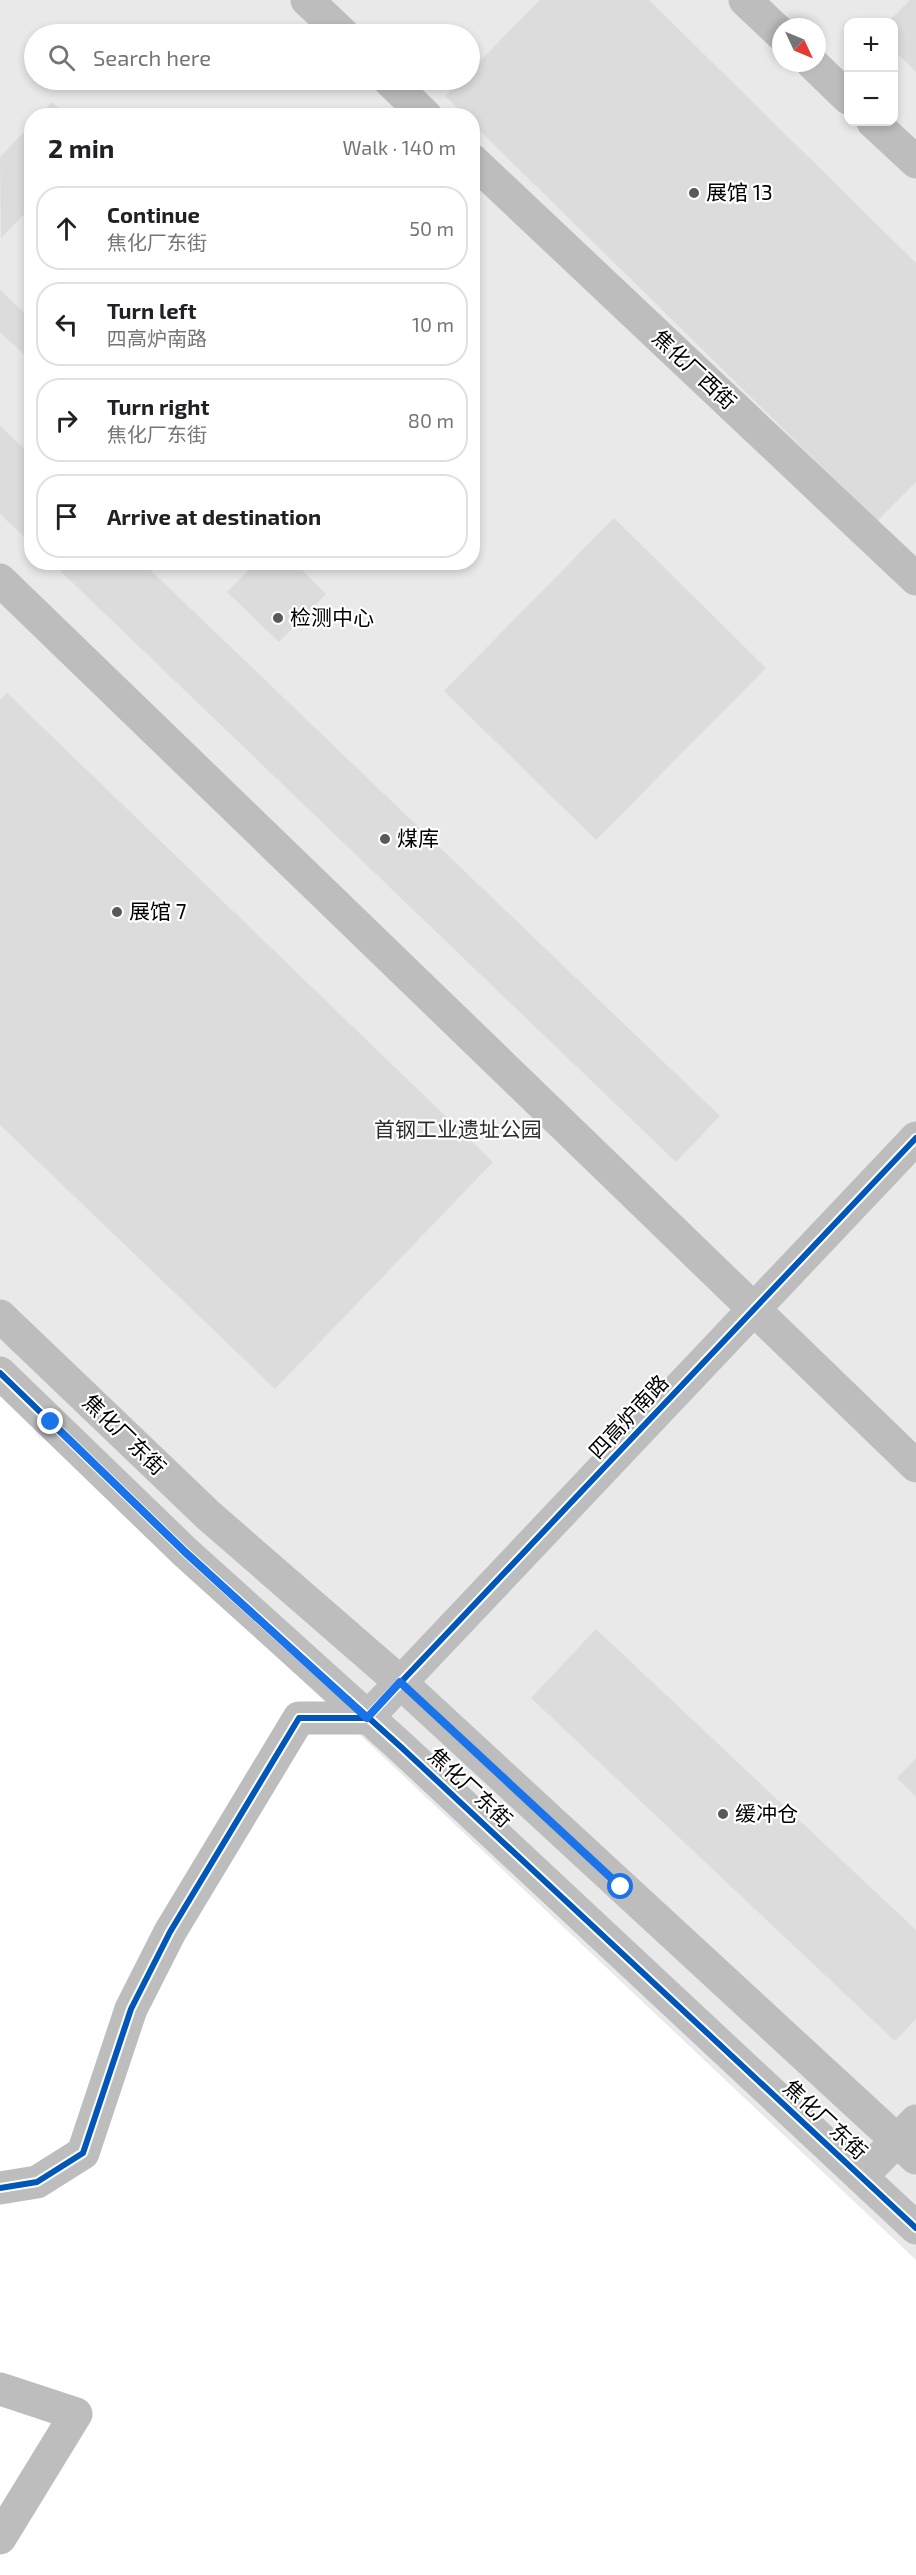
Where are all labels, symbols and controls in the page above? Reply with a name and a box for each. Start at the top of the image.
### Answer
north arrow [772,18,826,72]
map controls [844,18,898,126]
button: + [844,18,898,72]
search box [24,24,480,90]
icon: search [45,41,78,74]
text: Search here [93,44,211,70]
button: − [844,72,898,126]
text: 2 min [48,132,114,163]
text: Walk · 140 m [342,135,456,159]
place label: 展馆 13 [706,179,773,204]
marker: 展馆 13 [687,186,701,200]
text: Continue [107,201,200,227]
icon: ahead [50,212,83,245]
text: 50 m [409,216,454,240]
text: 焦化厂东街 [107,230,207,254]
text: Turn left [107,297,196,323]
icon: left [50,308,83,341]
text: 10 m [412,312,454,336]
street label: 焦化厂西街 [648,324,742,414]
text: 四高炉南路 [107,326,207,350]
text: Turn right [107,393,209,419]
icon: right [50,404,83,437]
text: 80 m [408,408,454,432]
text: 焦化厂东街 [107,422,207,446]
icon: arrive [50,500,83,533]
text: Arrive at destination [107,503,321,529]
place label: 检测中心 [290,604,374,629]
marker: 检测中心 [271,611,285,625]
place label: 煤库 [397,825,439,850]
marker: 煤库 [378,832,392,846]
place label: 展馆 7 [129,898,187,923]
marker: 展馆 7 [110,905,124,919]
park label: 首钢工业遗址公园 [374,1116,542,1141]
street label: 四高炉南路 [583,1369,673,1463]
street label: 焦化厂东街 [79,1388,171,1479]
route end [37,1408,63,1434]
street label: 焦化厂东街 [424,1742,518,1832]
place label: 缓冲仓 [735,1800,798,1825]
marker: 缓冲仓 [716,1807,730,1821]
route start [607,1873,633,1899]
street label: 焦化厂东街 [779,2074,873,2164]

